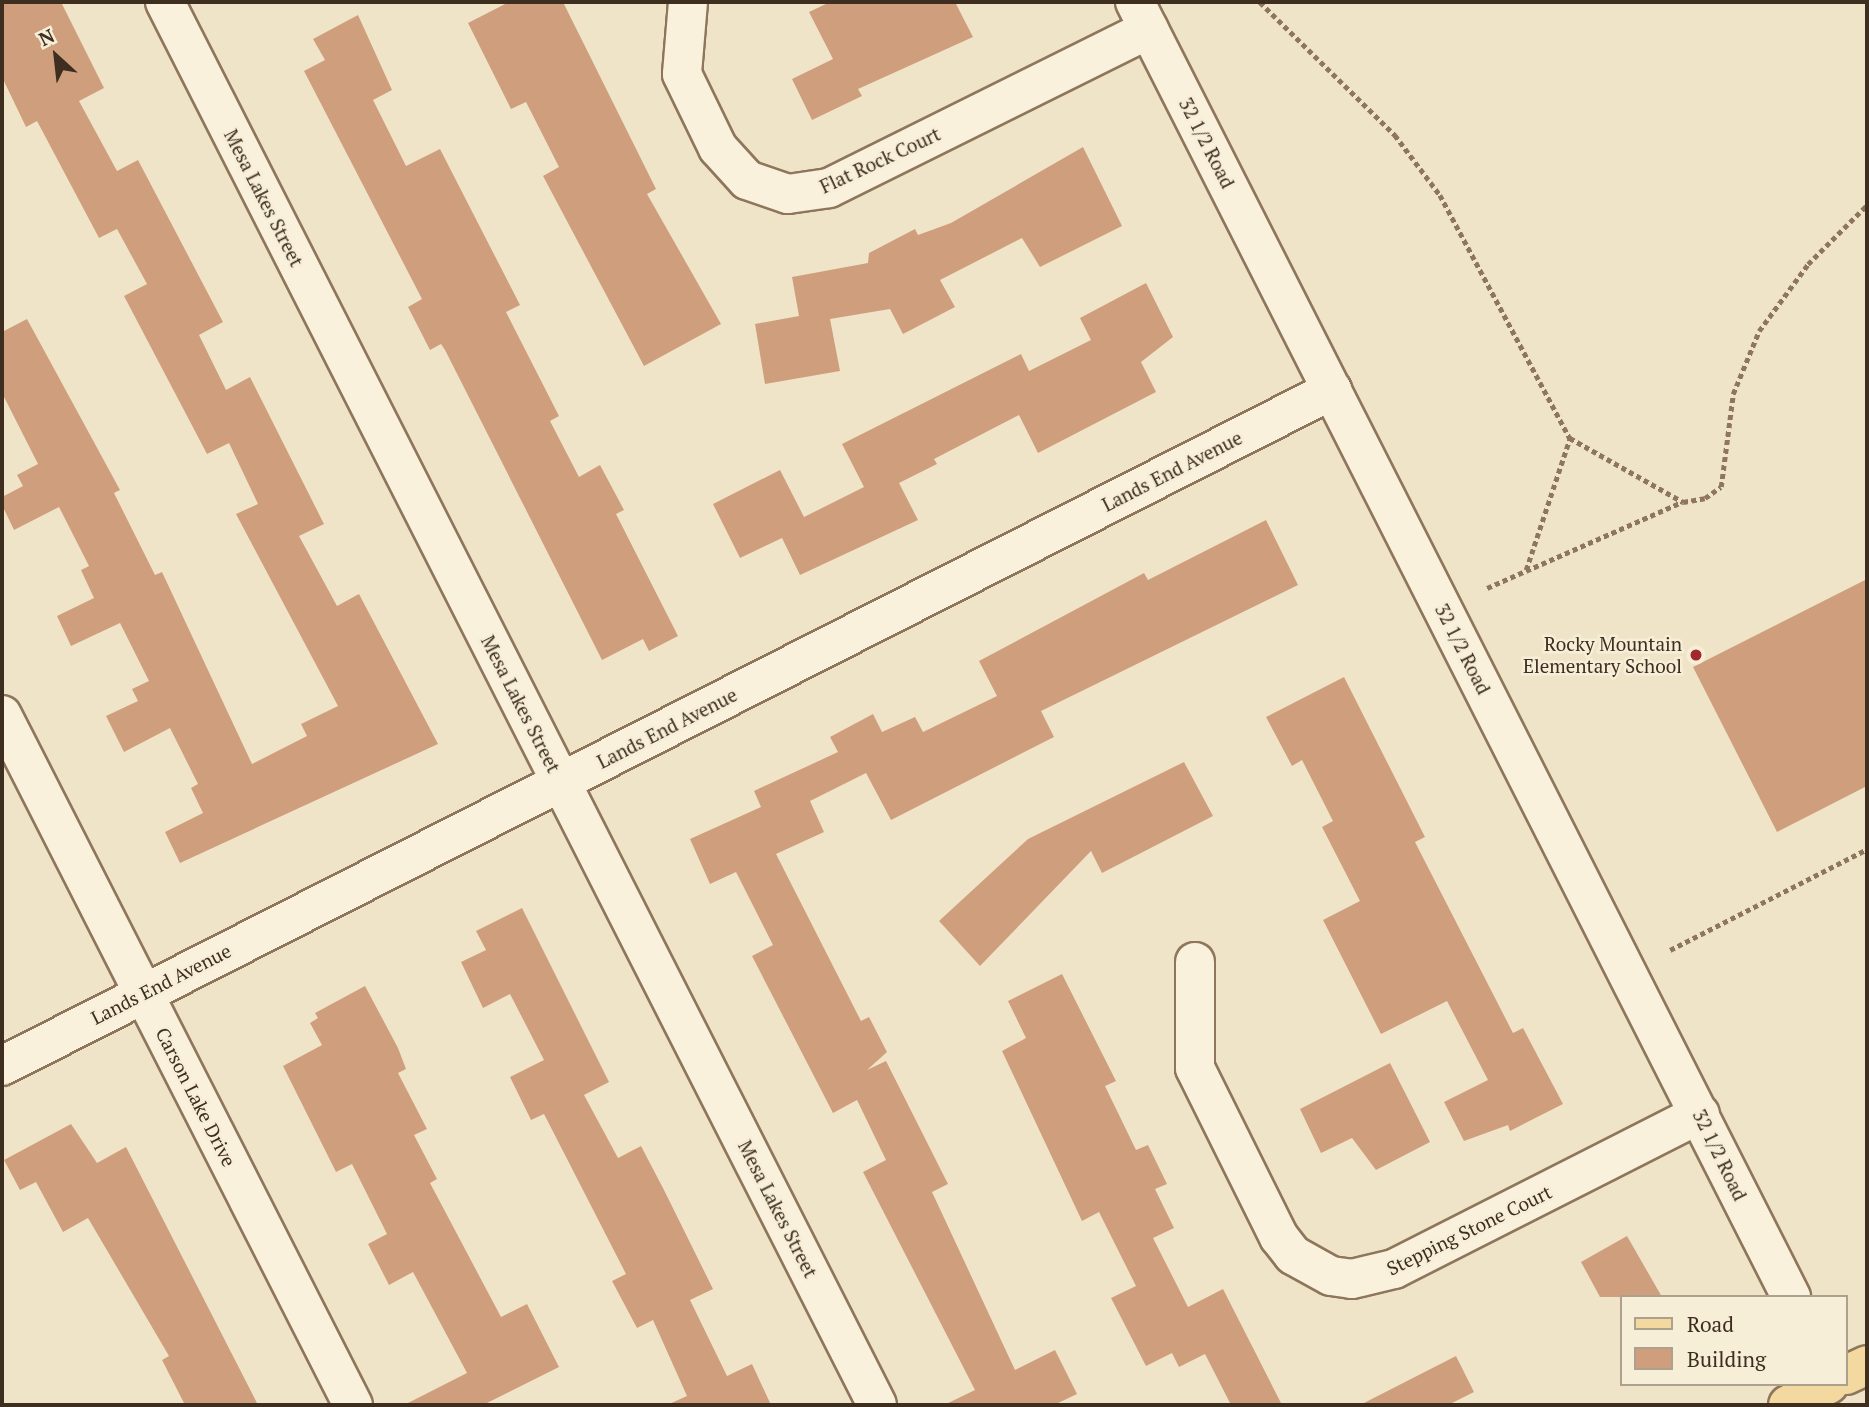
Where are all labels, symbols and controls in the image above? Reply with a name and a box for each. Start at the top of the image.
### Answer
north arrow [21,21,91,91]
text: N [34,22,58,51]
street label: 32 1/2 Road [1174,94,1240,192]
street label: Flat Rock Court [816,122,944,198]
street label: Mesa Lakes Street [220,125,308,271]
street label: Lands End Avenue [1098,426,1246,516]
street label: 32 1/2 Road [1430,600,1496,698]
street label: Mesa Lakes Street [477,631,565,777]
place label: Rocky Mountain Elementary School [1523,633,1682,677]
marker: Rocky Mountain Elementary School [1688,647,1704,663]
street label: Lands End Avenue [593,683,741,773]
street label: Lands End Avenue [87,939,235,1029]
street label: Carson Lake Drive [151,1024,241,1170]
street label: 32 1/2 Road [1688,1106,1752,1204]
street label: Mesa Lakes Street [734,1136,822,1282]
street label: Stepping Stone Court [1383,1180,1555,1280]
legend [1620,1295,1848,1386]
text: Road [1687,1310,1734,1338]
text: Building [1687,1345,1766,1373]

